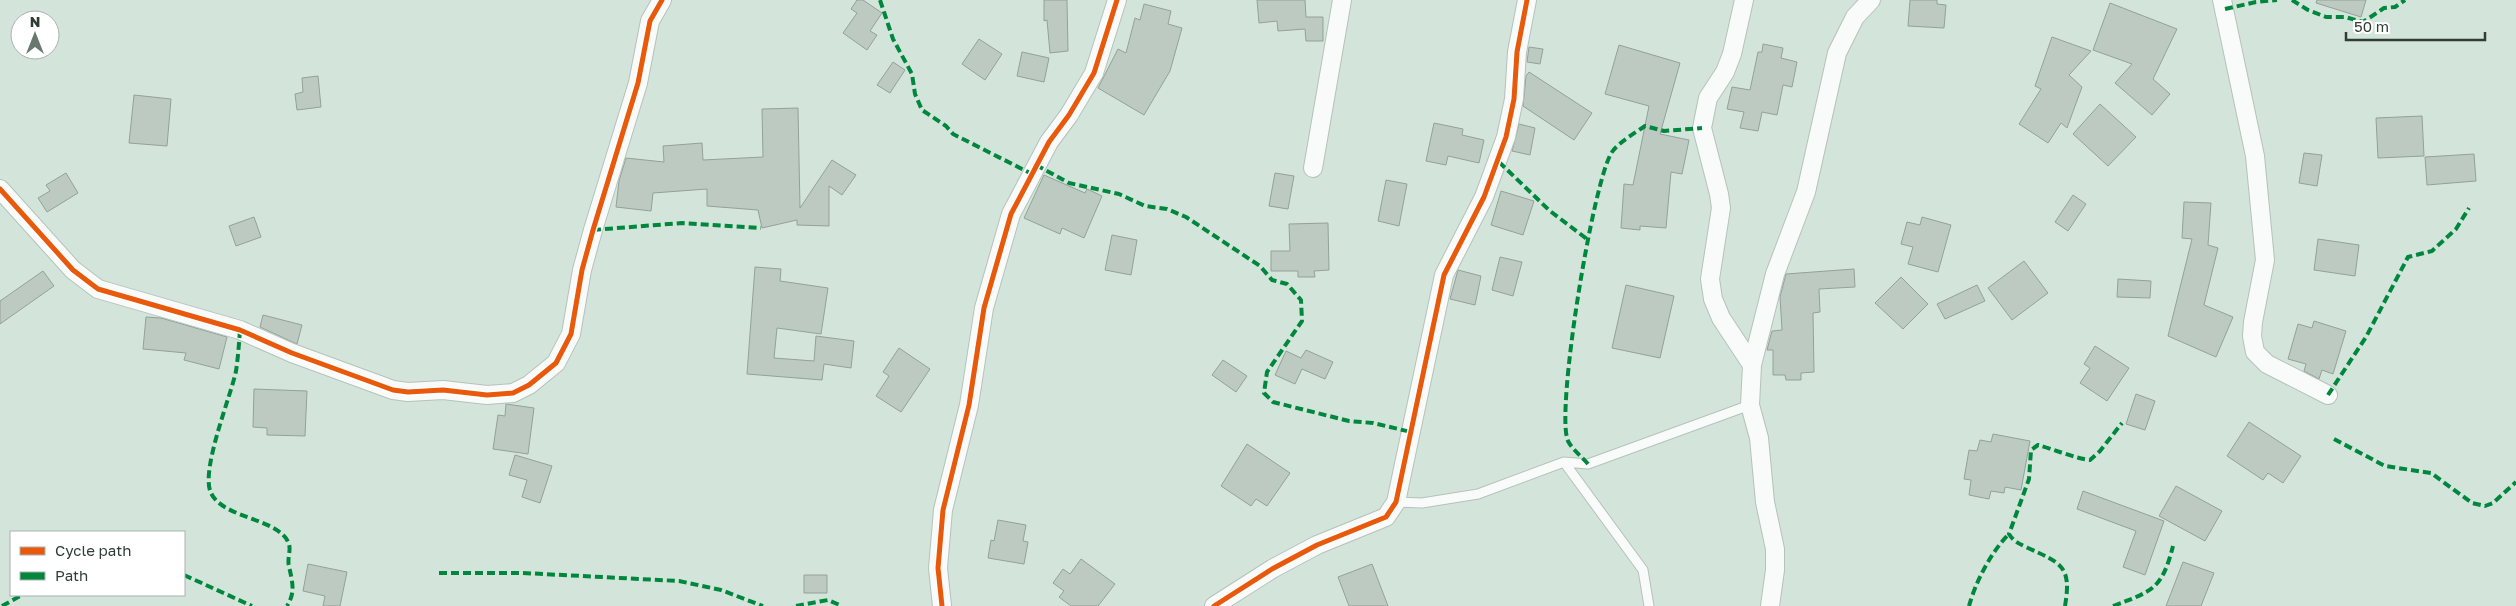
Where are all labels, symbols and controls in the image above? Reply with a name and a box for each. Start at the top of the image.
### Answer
north arrow [10,10,60,60]
scale bar [2346,10,2485,42]
text: N [30,13,40,30]
text: 50 m [2354,17,2389,35]
legend [10,531,185,596]
text: Cycle path [55,541,131,559]
text: Path [55,566,88,584]

